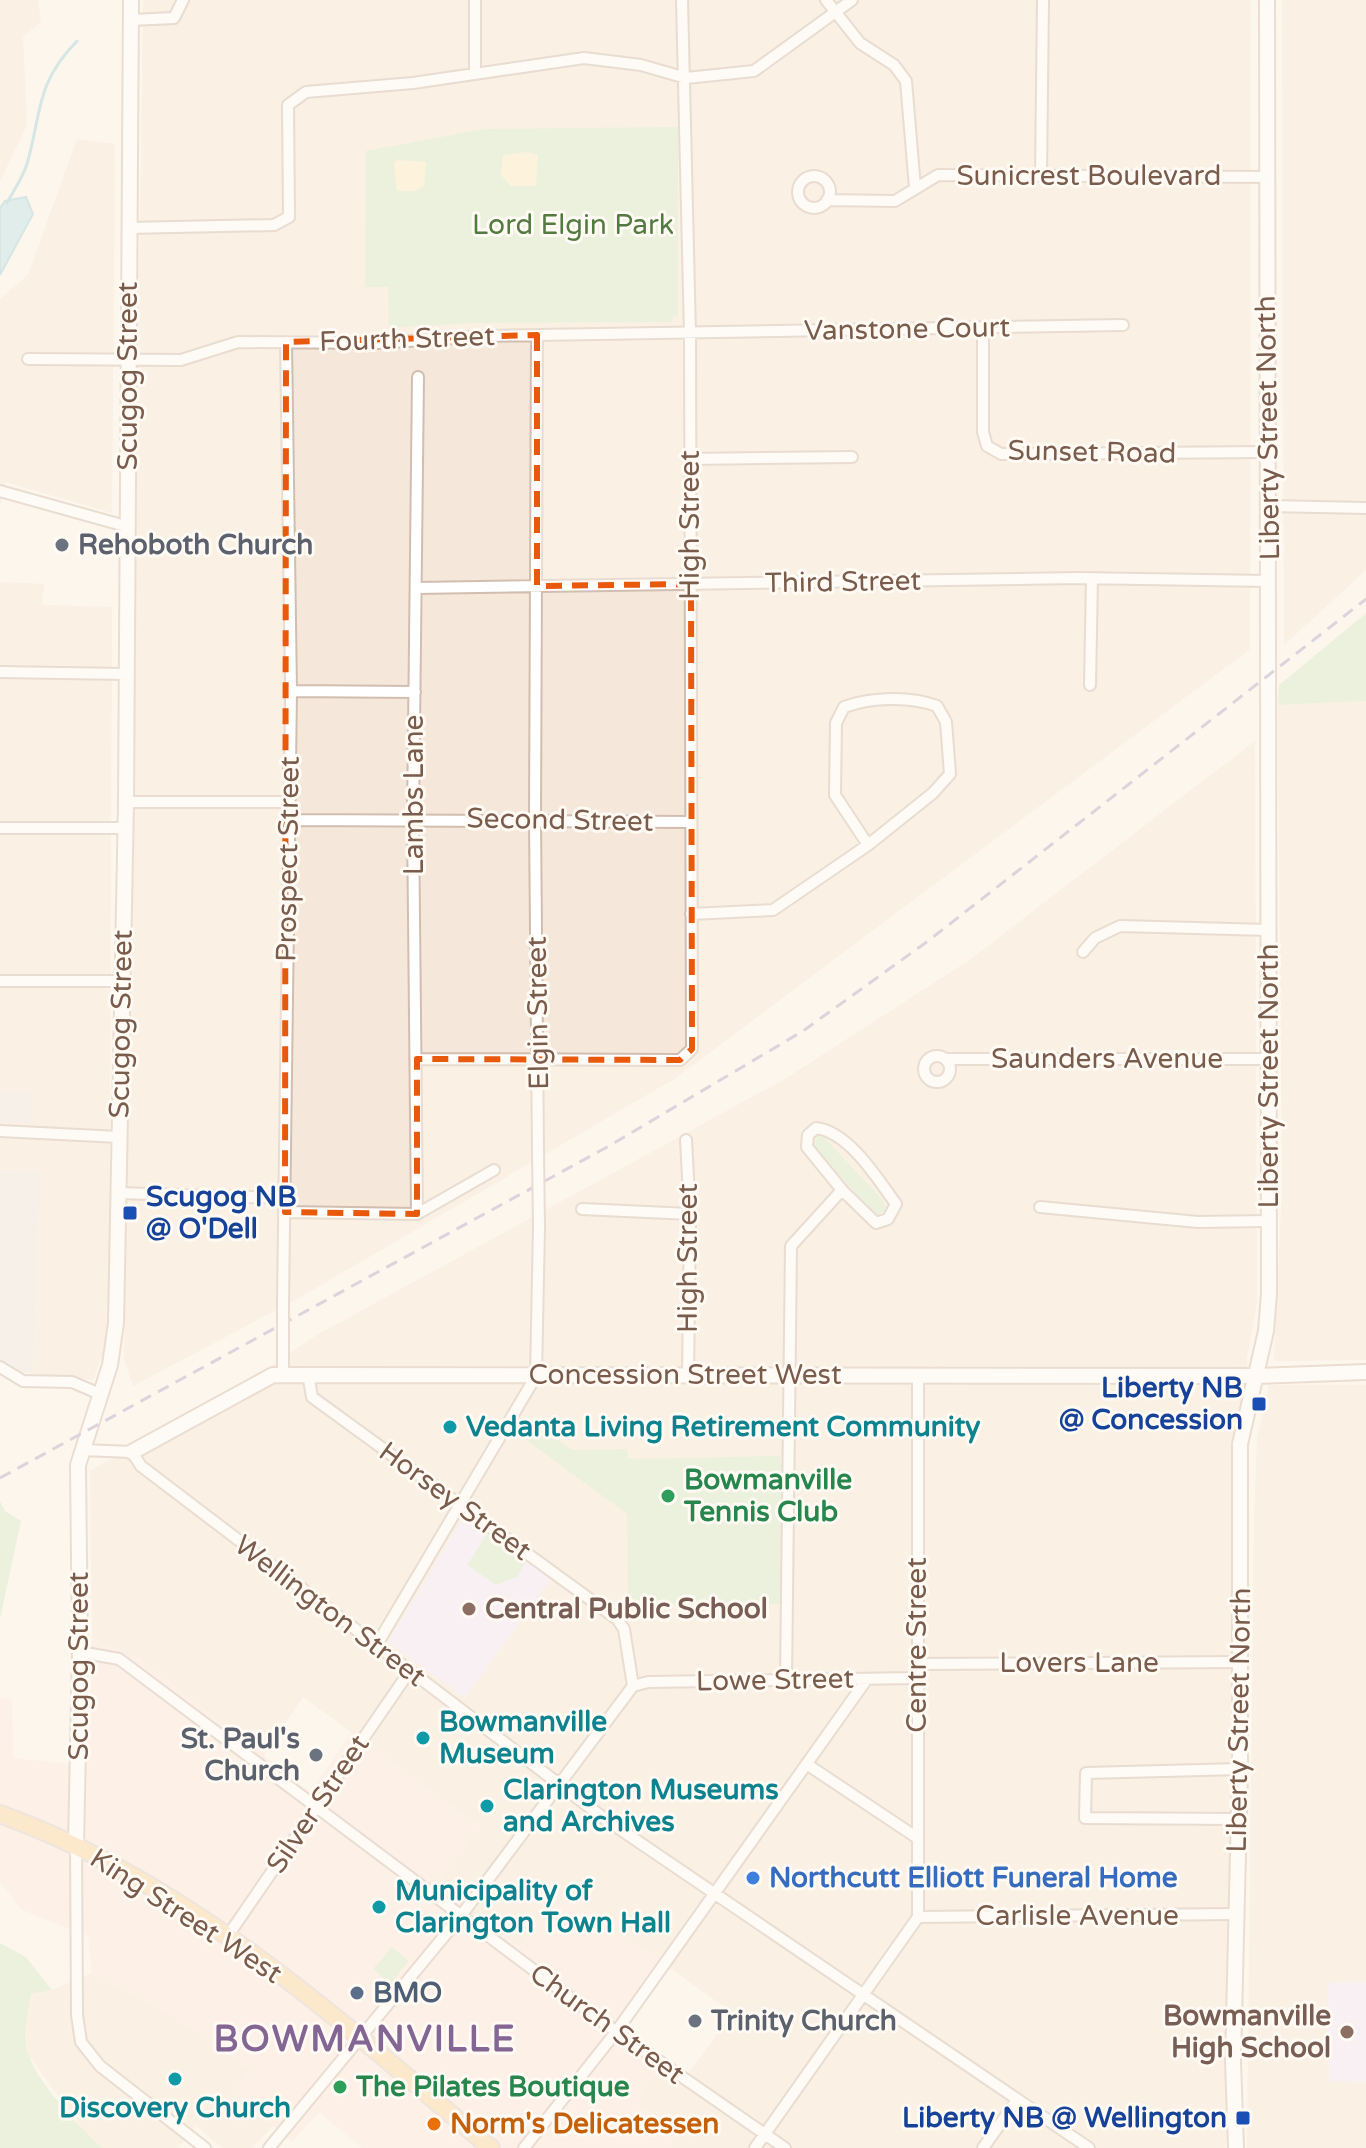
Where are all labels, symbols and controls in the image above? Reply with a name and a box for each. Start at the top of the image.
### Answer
street label: Sunicrest Boulevard [957,159,1221,193]
park label: Lord Elgin Park [472,208,674,242]
street label: Scugog Street [111,281,145,470]
street label: Liberty Street North [1249,295,1287,561]
street label: Vanstone Court [804,310,1011,348]
street label: Fourth Street [319,319,496,359]
street label: Sunset Road [1007,434,1177,470]
street label: High Street [673,450,707,600]
place label: Rehoboth Church [78,528,313,562]
marker: Rehoboth Church [53,536,71,554]
street label: Third Street [765,564,922,600]
street label: Lambs Lane [397,715,431,875]
street label: Prospect Street [269,756,307,962]
street label: Second Street [466,801,654,839]
street label: Scugog Street [102,929,140,1119]
street label: Elgin Street [520,936,556,1090]
street label: Liberty Street North [1252,943,1286,1209]
street label: Saunders Avenue [991,1042,1223,1076]
place label: Scugog NB @ O'Dell [146,1180,297,1246]
street label: High Street [671,1183,705,1333]
marker: Scugog NB @ O'Dell [121,1204,139,1222]
street label: Concession Street West [528,1358,842,1392]
place label: Liberty NB @ Concession [1059,1371,1243,1437]
marker: Liberty NB @ Concession [1250,1395,1268,1413]
place label: Vedanta Living Retirement Community [466,1410,980,1444]
marker: Vedanta Living Retirement Community [441,1418,459,1436]
street label: Horsey Street [372,1434,538,1568]
place label: Bowmanville Tennis Club [683,1463,852,1529]
marker: Bowmanville Tennis Club [659,1487,677,1505]
street label: Wellington Street [228,1528,432,1694]
street label: Centre Street [900,1557,934,1733]
street label: Scugog Street [62,1571,96,1760]
street label: Liberty Street North [1220,1587,1258,1853]
place label: Central Public School [485,1592,768,1626]
marker: Central Public School [460,1600,478,1618]
street label: Lovers Lane [999,1646,1159,1680]
street label: Lowe Street [696,1662,855,1698]
place label: Bowmanville Museum [439,1705,607,1771]
place label: St. Paul's Church [181,1722,300,1788]
street label: Silver Street [259,1728,377,1880]
marker: Bowmanville Museum [414,1729,432,1747]
marker: St. Paul's Church [307,1746,325,1764]
place label: Clarington Museums and Archives [503,1773,779,1839]
marker: Clarington Museums and Archives [478,1797,496,1815]
street label: King Street West [84,1841,289,1991]
place label: Northcutt Elliott Funeral Home [769,1861,1178,1895]
marker: Northcutt Elliott Funeral Home [744,1869,762,1887]
place label: Municipality of Clarington Town Hall [395,1874,671,1940]
marker: Municipality of Clarington Town Hall [370,1898,388,1916]
street label: Carlisle Avenue [975,1899,1179,1933]
street label: Church Street [523,1956,691,2092]
place label: BMO [373,1976,442,2010]
marker: BMO [348,1984,366,2002]
place label: Bowmanville High School [1163,1999,1331,2065]
place label: Trinity Church [710,2004,897,2038]
marker: Trinity Church [686,2012,704,2030]
district label: BOWMANVILLE [214,2018,516,2061]
marker: Bowmanville High School [1338,2023,1356,2041]
marker: Discovery Church [166,2070,184,2088]
place label: The Pilates Boutique [355,2070,630,2104]
marker: The Pilates Boutique [331,2078,349,2096]
place label: Discovery Church [59,2091,291,2125]
place label: Liberty NB @ Wellington [902,2101,1227,2135]
place label: Norm's Delicatessen [450,2107,719,2141]
marker: Liberty NB @ Wellington [1234,2109,1252,2127]
marker: Norm's Delicatessen [425,2115,443,2133]

